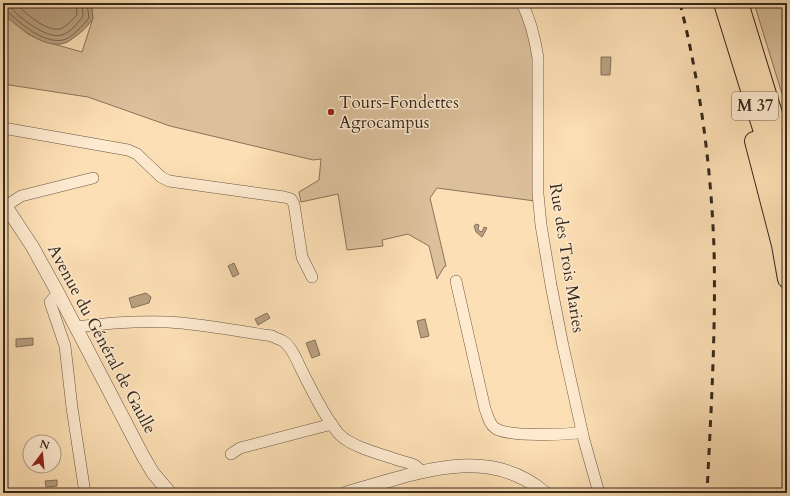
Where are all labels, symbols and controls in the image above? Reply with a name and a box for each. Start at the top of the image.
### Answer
place label: Tours-Fondettes Agrocampus [339,91,459,134]
road number: M 37 [732,92,778,120]
marker: Tours-Fondettes Agrocampus [326,107,336,117]
street label: Rue des Trois Maries [544,182,590,335]
street label: Avenue du Général de Gaulle [42,240,162,438]
north arrow [22,434,62,474]
text: N [38,436,52,454]

